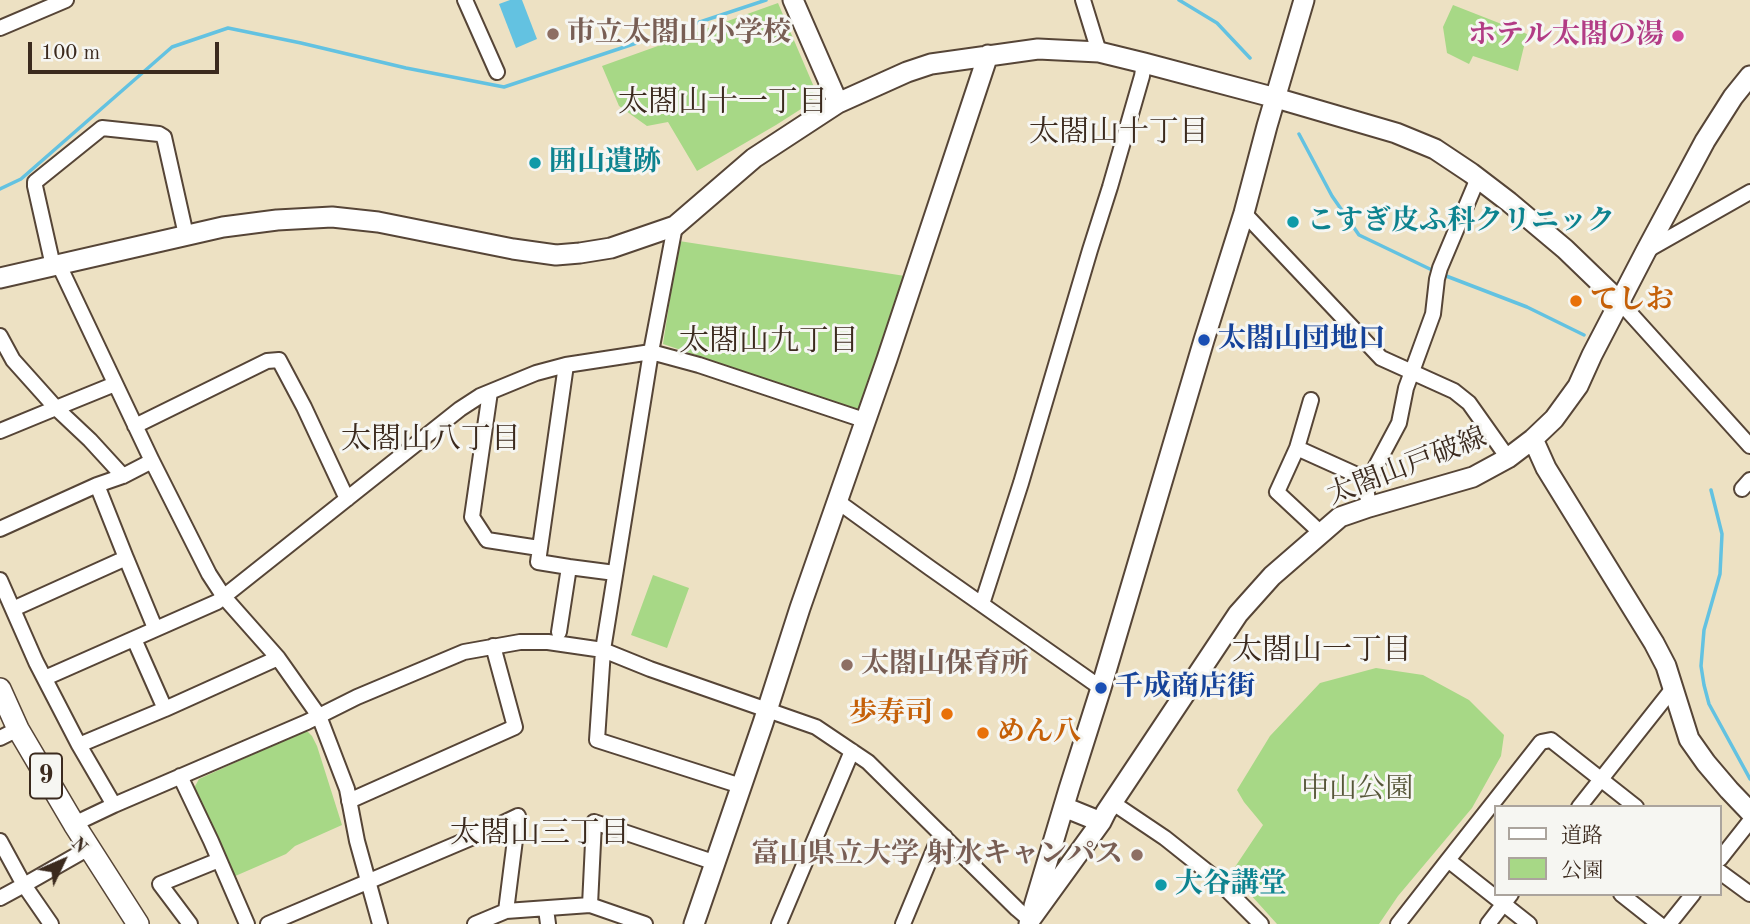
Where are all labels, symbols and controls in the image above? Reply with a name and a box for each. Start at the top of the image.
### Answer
place label: 市立太閤山小学校 [567,17,791,51]
place label: ホテル太閤の湯 [1468,19,1664,53]
marker: 市立太閤山小学校 [545,26,561,42]
scale bar [32,28,222,72]
marker: ホテル太閤の湯 [1670,28,1686,44]
text: 100 m [41,43,100,64]
district label: 太閤山十一丁目 [618,85,828,121]
district label: 太閤山十丁目 [1029,115,1209,151]
place label: 囲山遺跡 [549,146,661,180]
marker: 囲山遺跡 [527,155,543,171]
place label: こすぎ皮ふ科クリニック [1307,205,1615,239]
marker: こすぎ皮ふ科クリニック [1285,214,1301,230]
place label: てしお [1590,284,1674,318]
marker: てしお [1568,293,1584,309]
place label: 太閤山団地口 [1218,323,1386,357]
district label: 太閤山九丁目 [679,324,859,360]
marker: 太閤山団地口 [1196,332,1212,348]
street label: 太閤山戸破線 [1323,421,1491,513]
district label: 太閤山八丁目 [341,422,521,458]
district label: 太閤山一丁目 [1232,633,1412,669]
place label: 太閤山保育所 [861,648,1029,682]
marker: 太閤山保育所 [839,657,855,673]
place label: 千成商店街 [1115,671,1255,705]
marker: 千成商店街 [1093,680,1109,696]
place label: 歩寿司 [849,697,933,731]
marker: 歩寿司 [939,706,955,722]
place label: めん八 [997,716,1081,750]
marker: めん八 [975,725,991,741]
road number: 9 [30,754,62,798]
park label: 中山公園 [1301,773,1413,807]
legend [1494,805,1722,896]
district label: 太閤山三丁目 [450,816,630,852]
north arrow [28,826,98,896]
text: 道路 [1561,826,1603,847]
text: N [67,834,90,858]
place label: 富山県立大学 射水キャンパス [751,838,1123,872]
marker: 富山県立大学 射水キャンパス [1129,847,1145,863]
text: 公園 [1561,861,1603,882]
place label: 大谷講堂 [1175,868,1287,902]
marker: 大谷講堂 [1153,877,1169,893]

